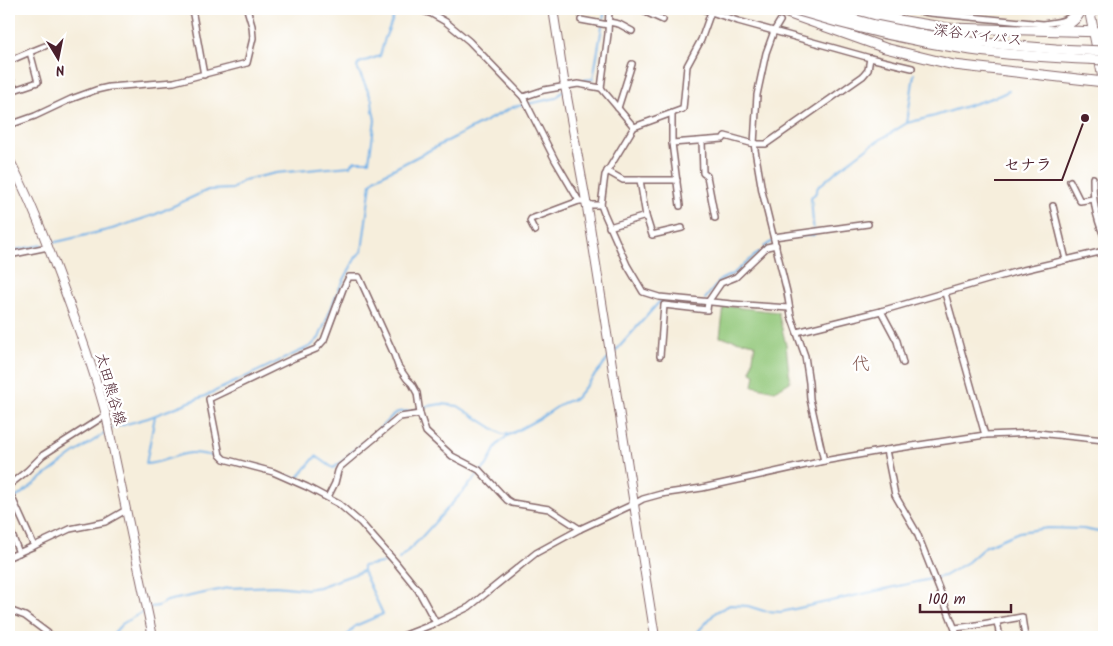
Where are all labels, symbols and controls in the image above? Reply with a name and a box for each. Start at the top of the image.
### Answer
street label: 深谷バイパス [932,19,1024,53]
north arrow [32,32,82,82]
text: N [54,58,66,81]
callout: セナラ [994,149,1062,180]
text: セナラ [1004,153,1052,178]
street label: 太田熊谷線 [88,350,132,429]
district label: 代 [852,351,870,380]
scale bar [920,581,1012,613]
text: 100 m [928,588,966,612]

